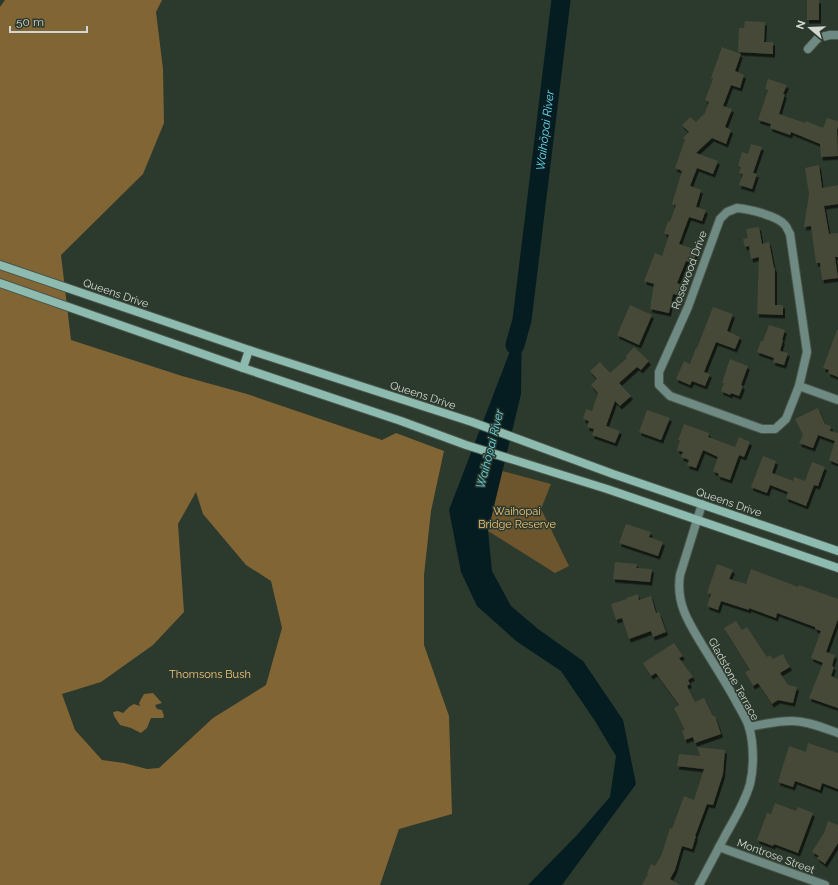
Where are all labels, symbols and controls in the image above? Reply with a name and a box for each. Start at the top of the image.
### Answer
scale bar [10,8,87,34]
north arrow [790,8,830,48]
text: 50 m [16,15,44,29]
text: N [794,19,809,31]
water label: Waihōpai River [533,89,557,171]
street label: Rosewood Drive [669,228,710,311]
street label: Queens Drive [81,276,151,311]
street label: Queens Drive [388,379,458,412]
water label: Waihōpai River [473,407,507,490]
street label: Queens Drive [694,485,764,520]
park label: Waihopai Bridge Reserve [478,505,556,531]
street label: Gladstone Terrace [705,636,762,723]
park label: Thomsons Bush [169,668,251,681]
street label: Montrose Street [735,836,817,877]

